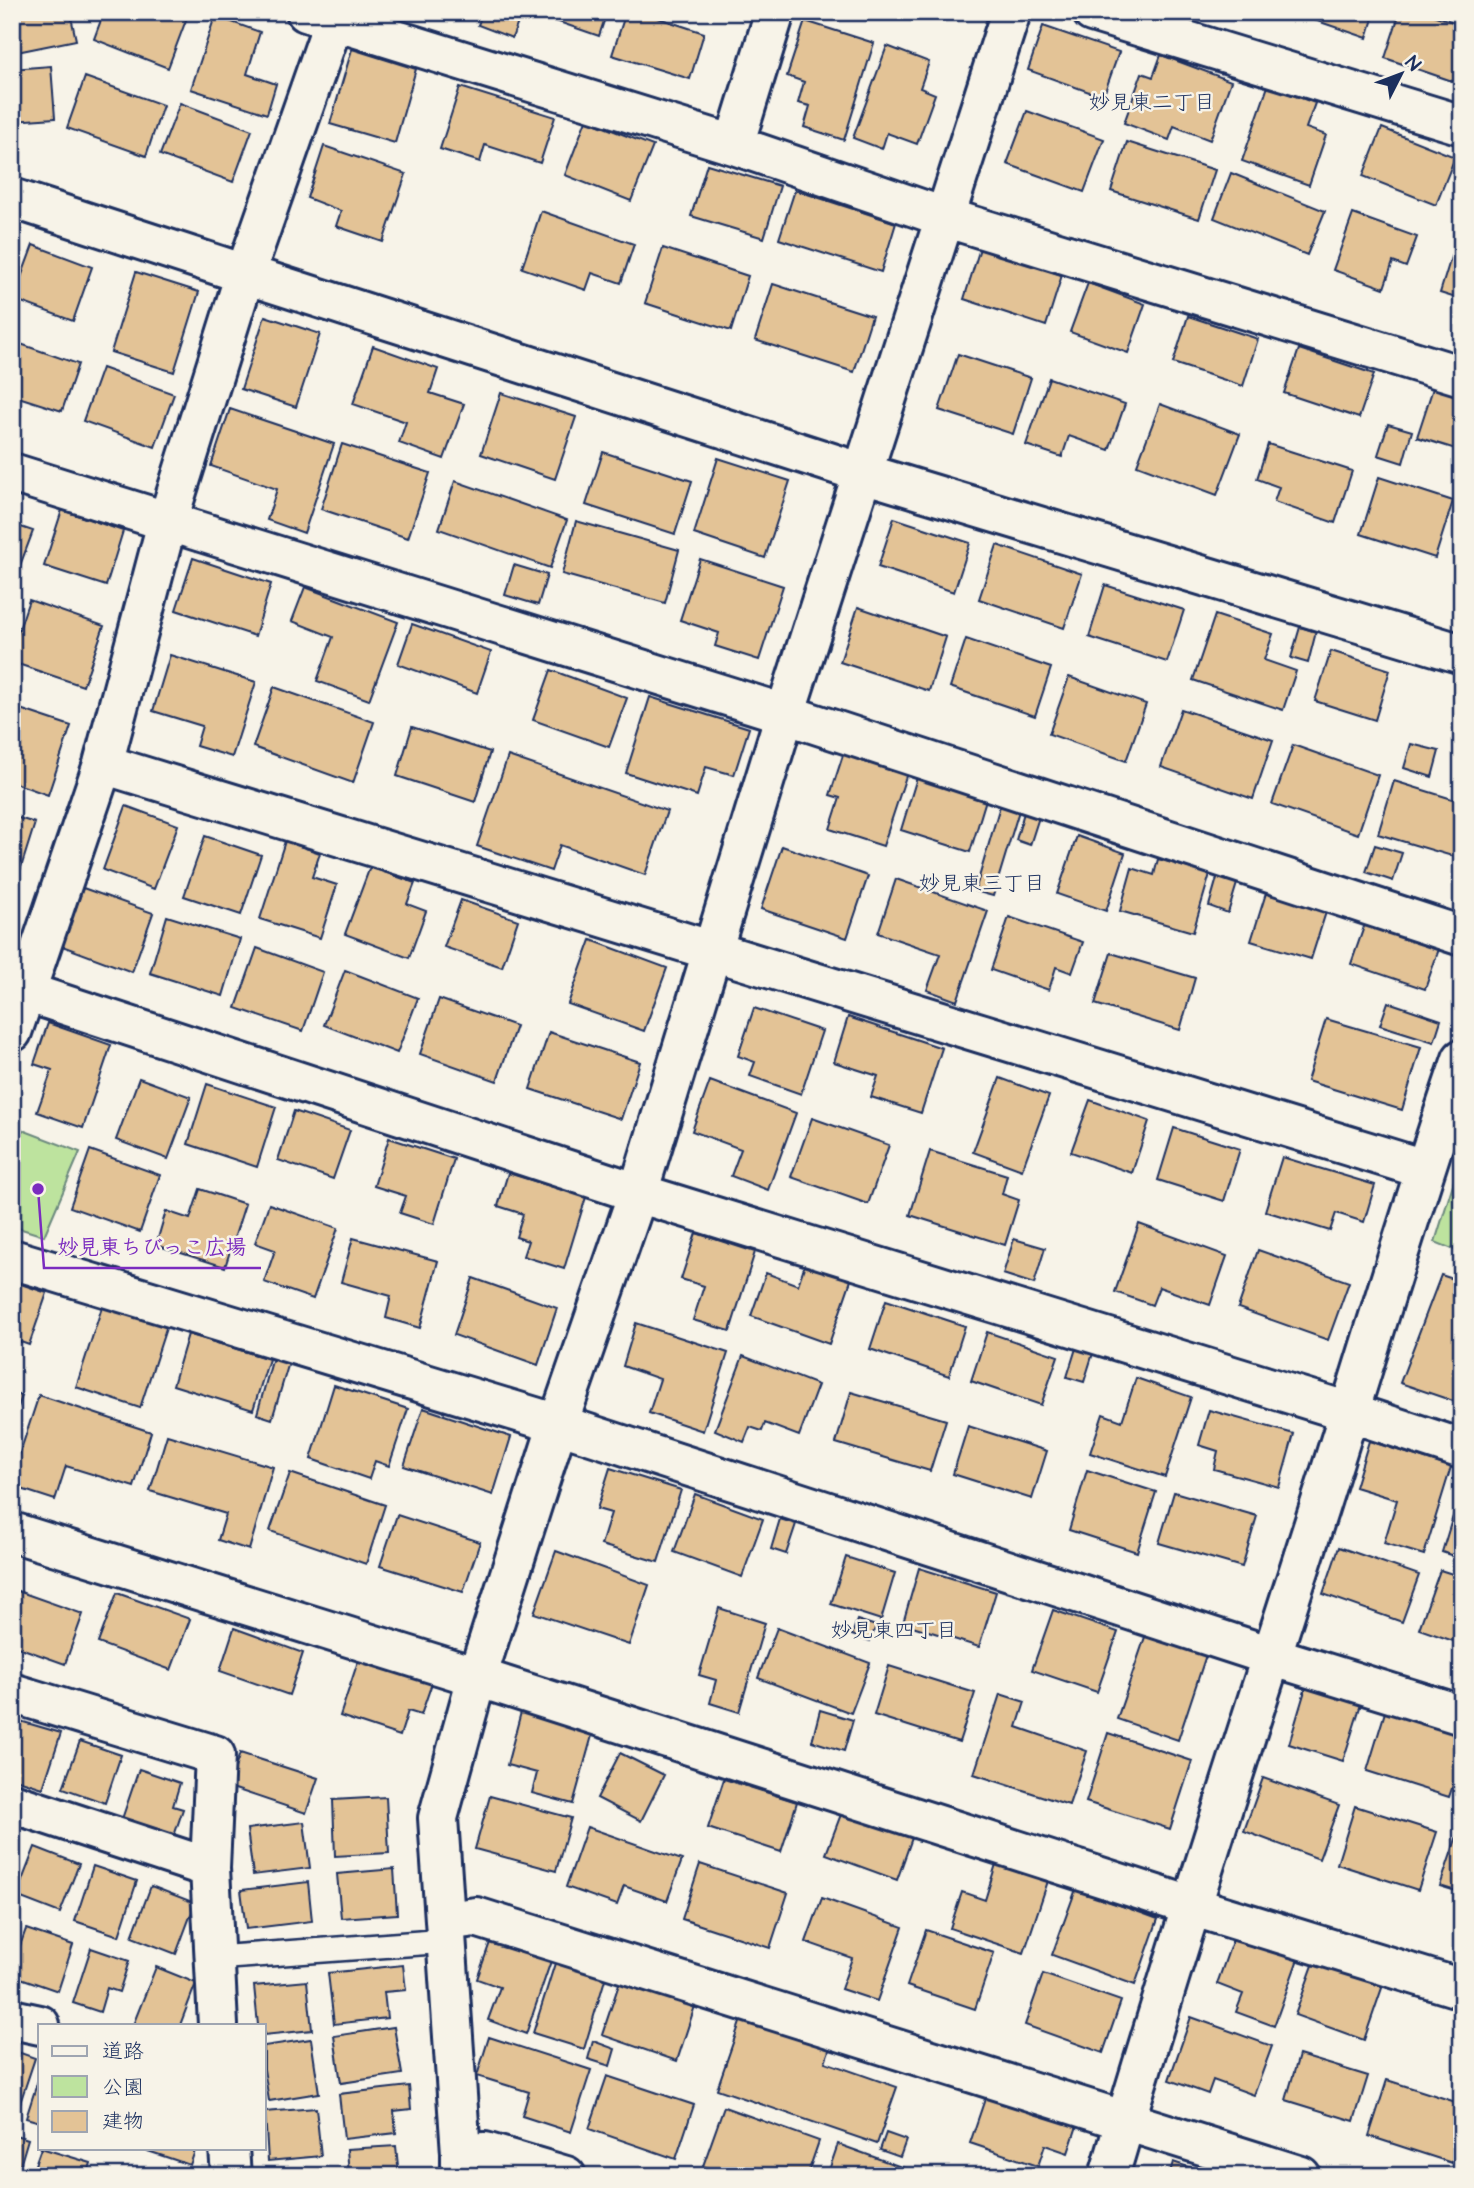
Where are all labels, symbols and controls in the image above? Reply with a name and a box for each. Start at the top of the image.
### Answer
north arrow [1366,38,1436,108]
text: N [1398,50,1427,77]
district label: 妙見東二丁目 [1089,88,1215,117]
district label: 妙見東三丁目 [919,869,1045,898]
callout: 妙見東ちびっこ広場 [44,1226,261,1268]
text: 妙見東ちびっこ広場 [58,1233,247,1262]
district label: 妙見東四丁目 [831,1616,957,1645]
legend [38,2024,266,2150]
text: 道路 [102,2037,144,2066]
text: 公園 [102,2073,144,2102]
text: 建物 [102,2107,144,2136]

